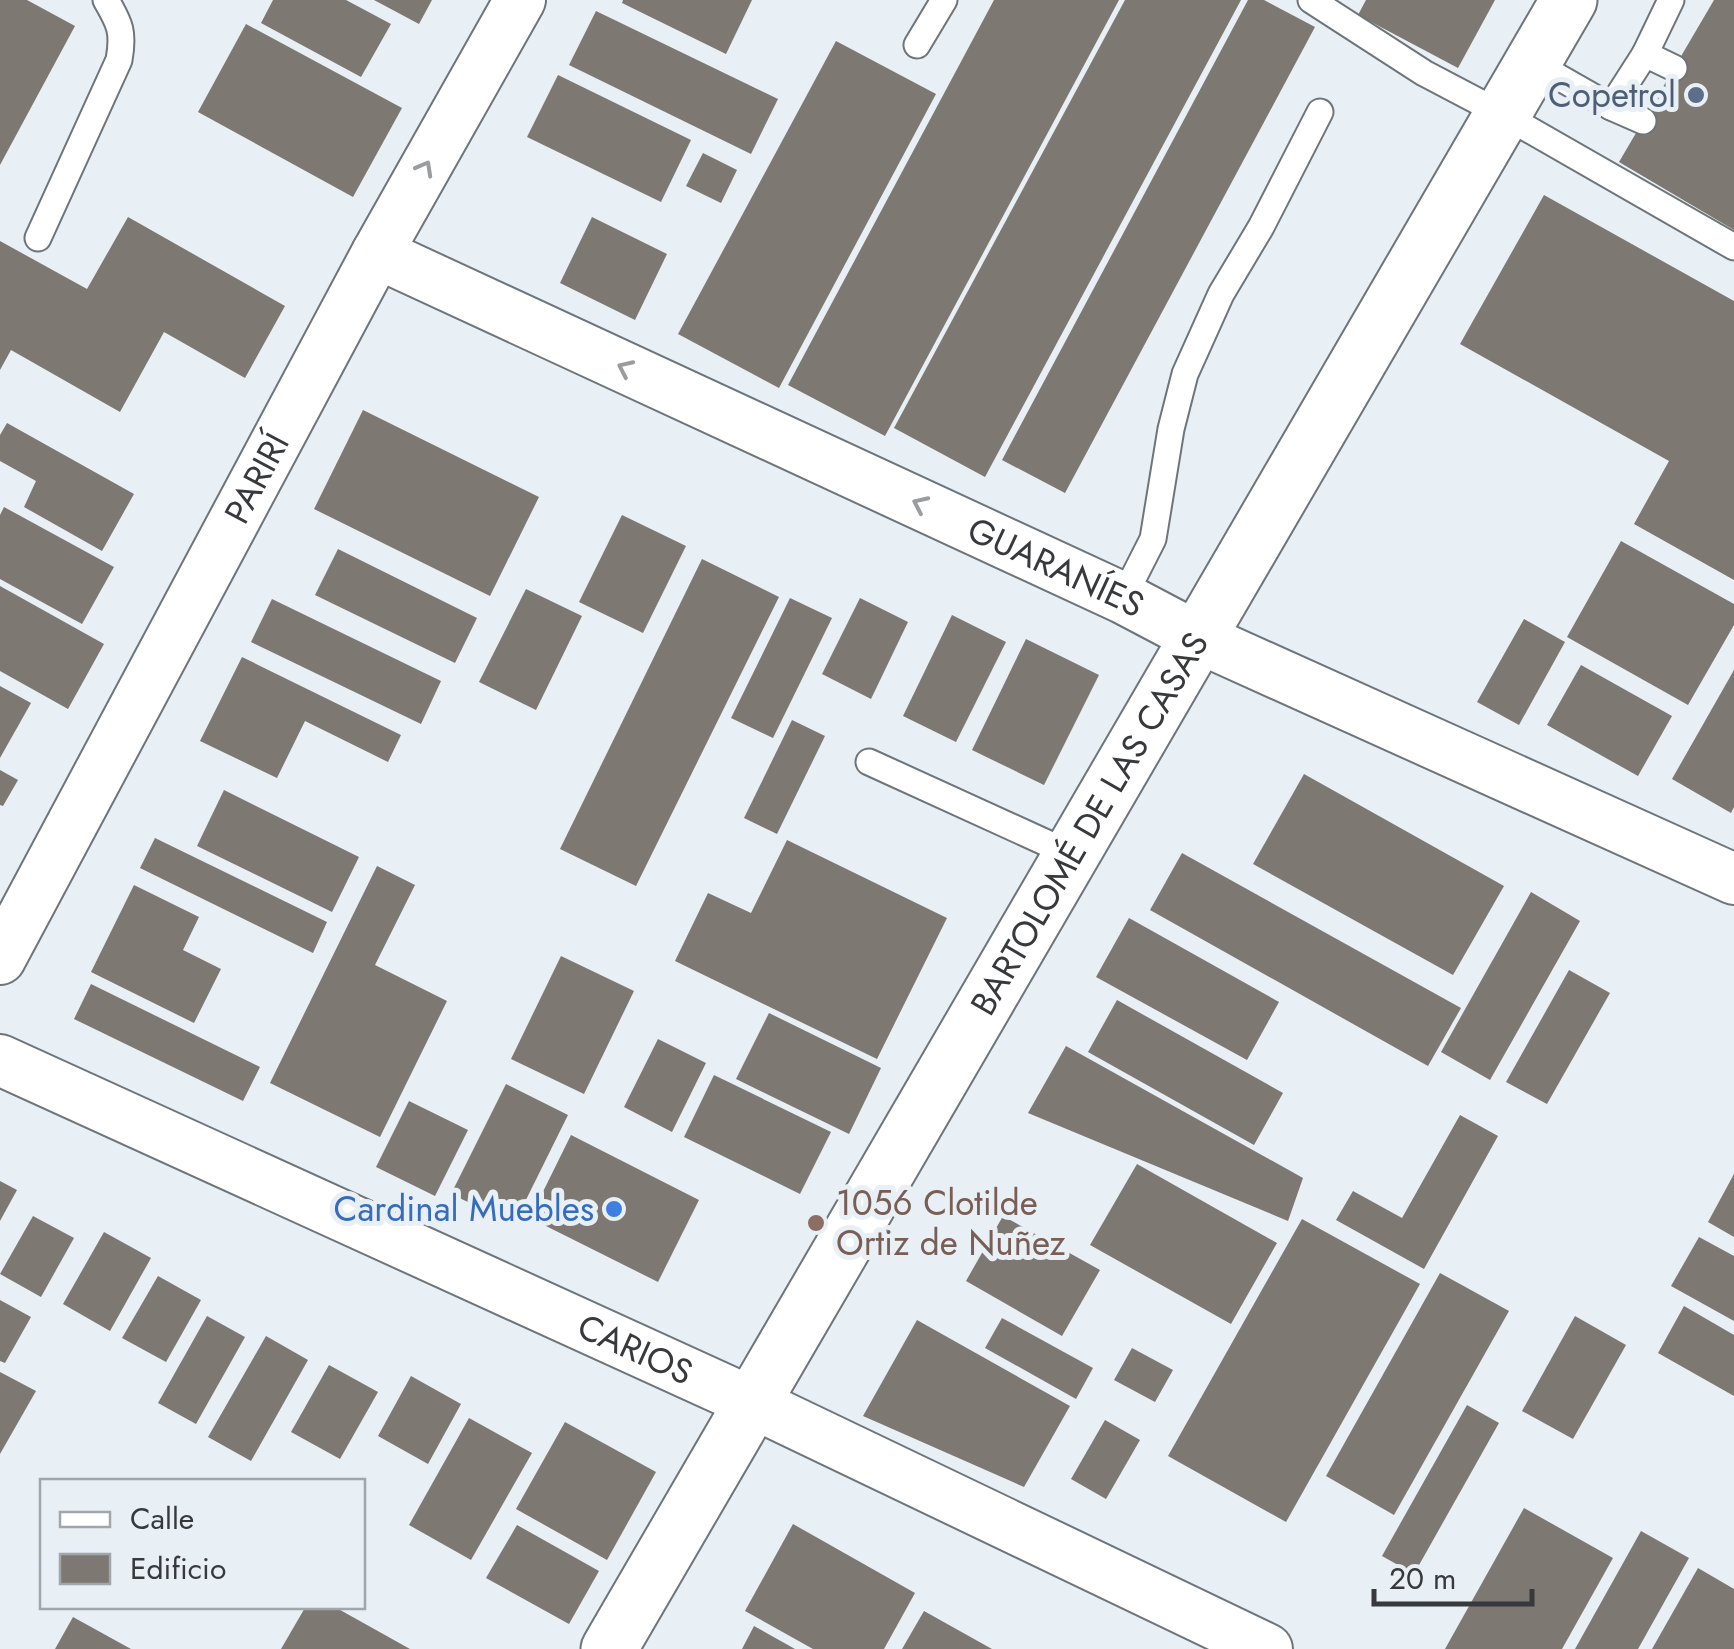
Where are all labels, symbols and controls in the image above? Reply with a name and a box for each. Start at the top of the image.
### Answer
place label: Copetrol [1548,70,1676,120]
marker: Copetrol [1685,84,1707,106]
one-way arrow [413,161,432,179]
one-way arrow [617,360,635,380]
street label: PARIRÍ [212,424,302,532]
one-way arrow [912,496,930,516]
street label: GUARANÍES [960,505,1153,630]
street label: BARTOLOMÉ DE LAS CASAS [958,623,1221,1025]
place label: 1056 Clotilde Ortiz de Nuñez [836,1178,1066,1268]
place label: Cardinal Muebles [333,1184,594,1234]
marker: Cardinal Muebles [603,1198,625,1220]
marker: 1056 Clotilde Ortiz de Nuñez [805,1212,827,1234]
street label: CARIOS [570,1301,701,1397]
legend [40,1479,365,1609]
text: Calle [130,1497,194,1540]
scale bar [1374,1544,1532,1606]
text: Edificio [130,1547,226,1590]
text: 20 m [1389,1557,1456,1600]

